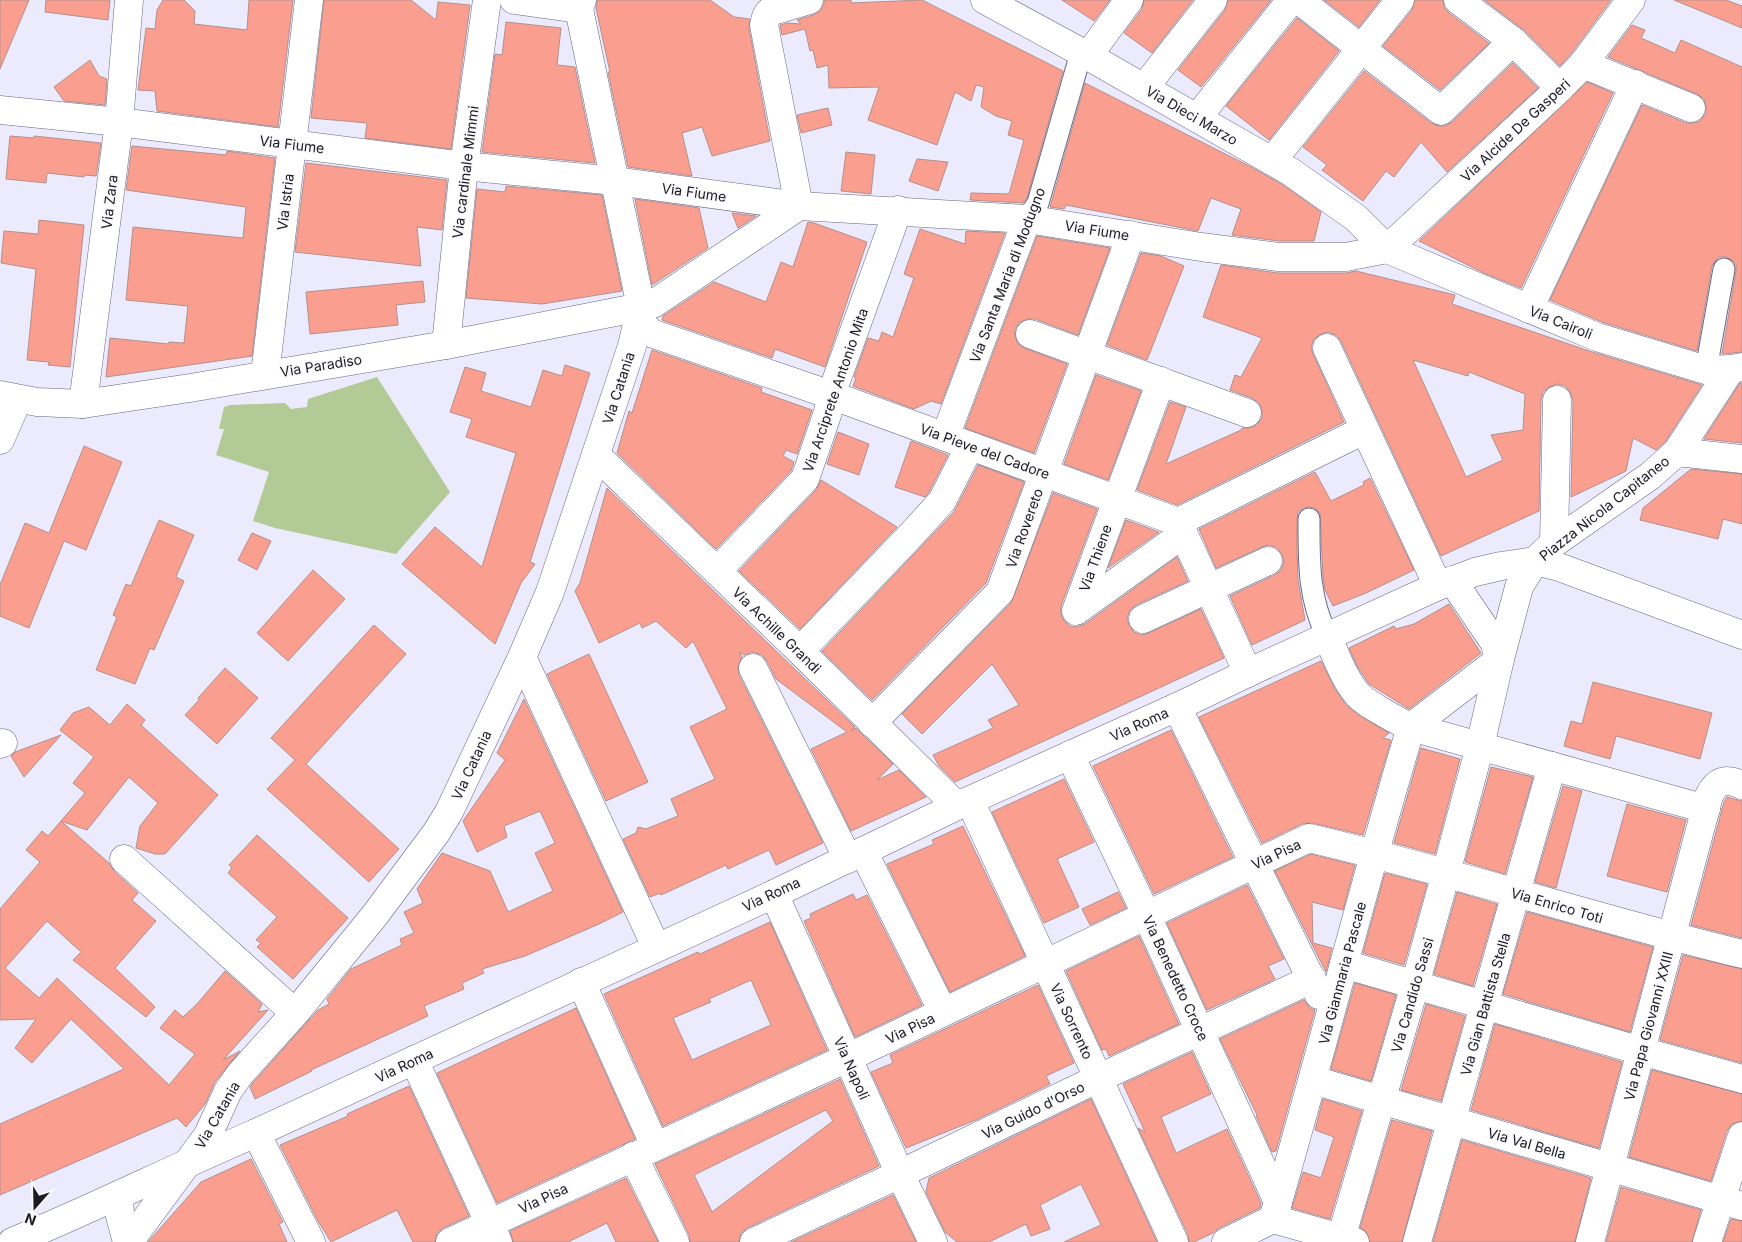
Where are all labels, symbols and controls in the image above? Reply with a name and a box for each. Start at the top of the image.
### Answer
street label: Via Alcide De Gasperi [1457,75,1573,185]
street label: Via Dieci Marzo [1143,82,1241,148]
street label: Via cardinale Mimmi [448,105,482,239]
street label: Via Fiume [259,132,325,156]
street label: Via Istria [273,173,297,231]
street label: Via Zara [97,174,121,230]
street label: Via Fiume [661,179,727,205]
street label: Via Santa Maria di Modugno [966,185,1048,365]
street label: Via Fiume [1063,217,1131,243]
street label: Via Cairoli [1527,302,1595,342]
street label: Via Arciprete Antonio Mita [799,306,871,474]
street label: Via Paradiso [279,350,363,380]
street label: Via Catania [598,350,638,426]
street label: Via Pieve del Cadore [918,420,1052,482]
street label: Piazza Nicola Capitaneo [1536,452,1672,564]
street label: Via Rovereto [1002,486,1046,570]
street label: Via Thiene [1075,522,1115,594]
street label: Via Achille Grandi [729,583,825,677]
street label: Via Roma [1107,704,1171,744]
street label: Via Catania [447,727,495,803]
street label: Via Pisa [1249,835,1303,873]
street label: Via Roma [739,873,803,915]
street label: Via Enrico Toti [1509,884,1605,926]
street label: Via Gianmaria Pascale [1315,900,1369,1046]
street label: Via Benedetto Croce [1140,913,1212,1043]
street label: Via Gian Battista Stella [1456,930,1514,1078]
street label: Via Candido Sassi [1387,935,1437,1055]
street label: Via Papa Giovanni XXIII [1620,949,1676,1103]
street label: Via Sorrento [1047,980,1097,1062]
street label: Via Pisa [883,1009,937,1047]
street label: Via Napoli [831,1034,873,1102]
street label: Via Roma [372,1044,436,1086]
street label: Via Catania [191,1078,243,1152]
street label: Via Guido d'Orso [979,1078,1087,1142]
street label: Via Val Bella [1486,1124,1568,1162]
street label: Via Pisa [516,1179,570,1217]
north arrow [10,1182,60,1232]
text: N [22,1210,38,1229]

